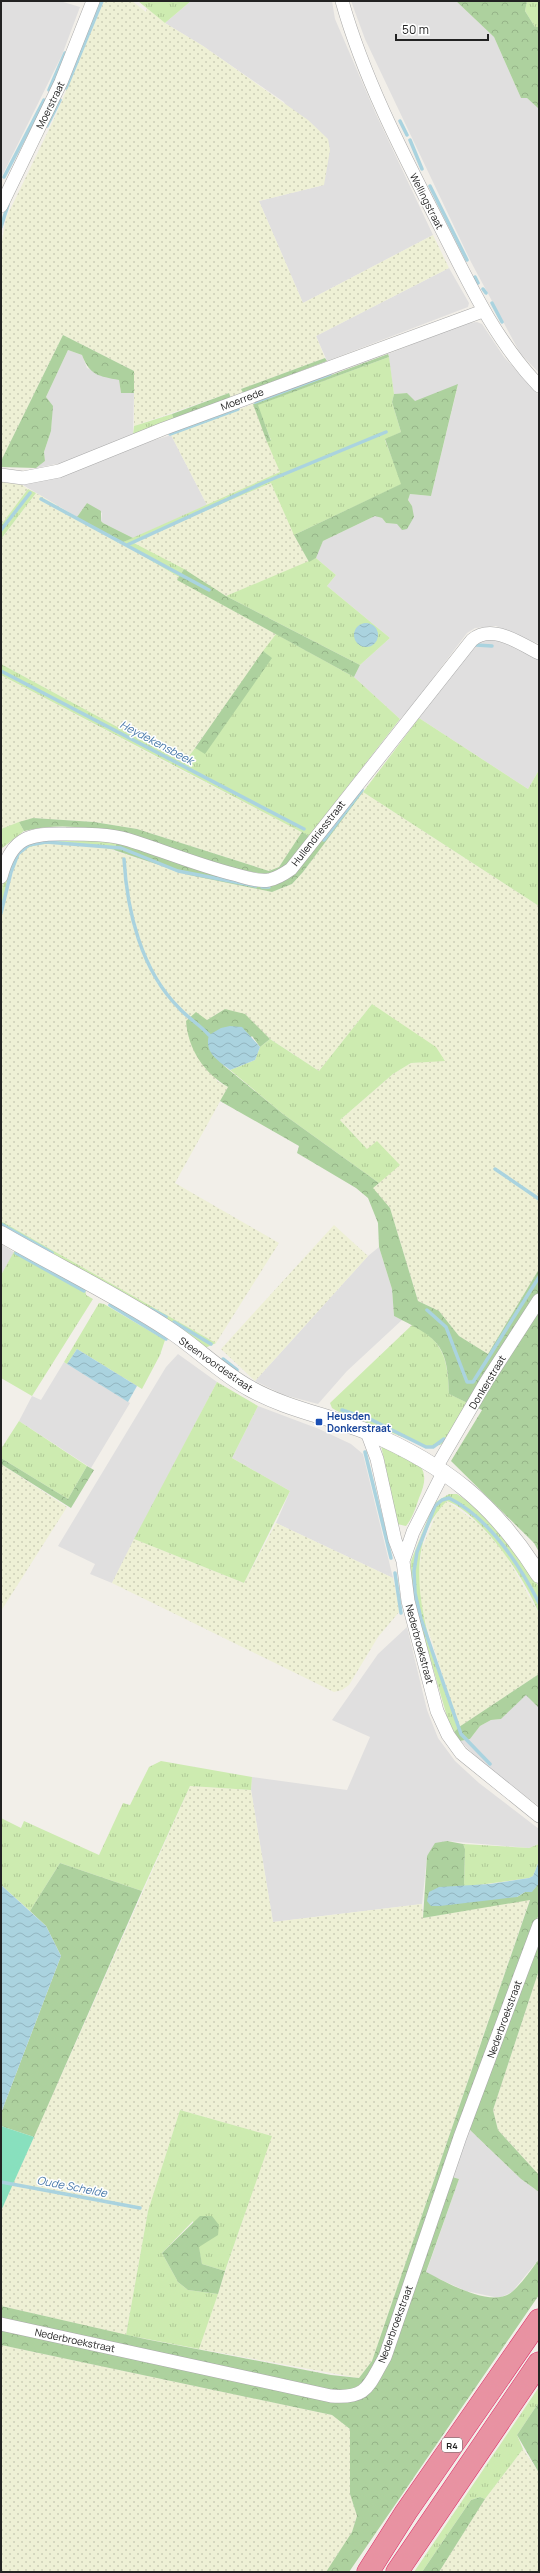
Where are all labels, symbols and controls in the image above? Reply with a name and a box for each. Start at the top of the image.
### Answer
scale bar [396,16,488,42]
text: 50 m [402,21,429,38]
street label: Moerstraat [32,79,68,131]
street label: Wellingstraat [407,171,447,231]
street label: Moerrede [219,384,266,414]
water label: Heydekensbeek [118,716,198,768]
street label: Hullendriesstraat [288,797,348,869]
street label: Steenvoordestraat [176,1333,256,1395]
street label: Donkerstraat [465,1352,509,1412]
place label: Heusden Donkerstraat [327,1409,391,1435]
marker: Heusden Donkerstraat [314,1417,324,1427]
street label: Nederbroekstraat [403,1603,437,1685]
street label: Nederbroekstraat [483,1978,525,2060]
water label: Oude Schelde [36,2172,109,2200]
street label: Nederbroekstraat [374,2283,416,2365]
street label: Nederbroekstraat [33,2325,117,2355]
road number: R4 [442,2438,462,2452]

